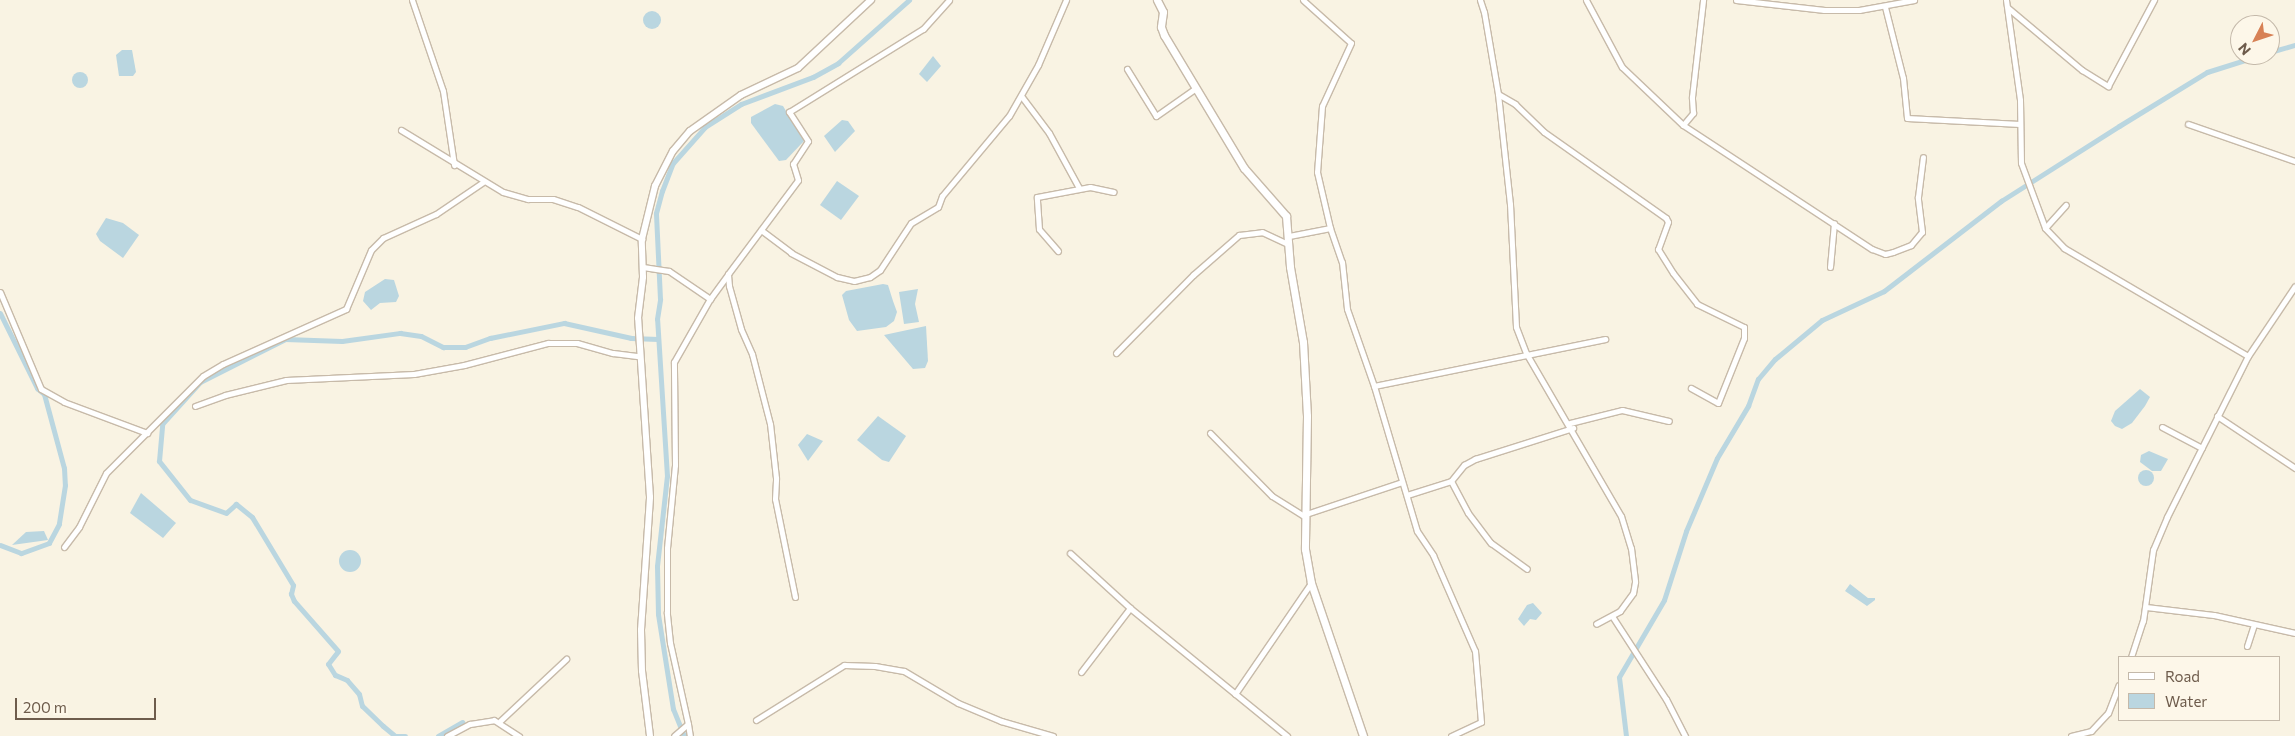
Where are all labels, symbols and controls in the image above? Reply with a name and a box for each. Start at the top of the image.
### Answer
north arrow [2230,15,2280,65]
text: N [2234,40,2254,59]
legend [2118,656,2280,721]
text: Road [2165,667,2200,685]
scale bar [18,688,159,720]
text: Water [2165,692,2207,710]
text: 200 m [23,698,67,716]

